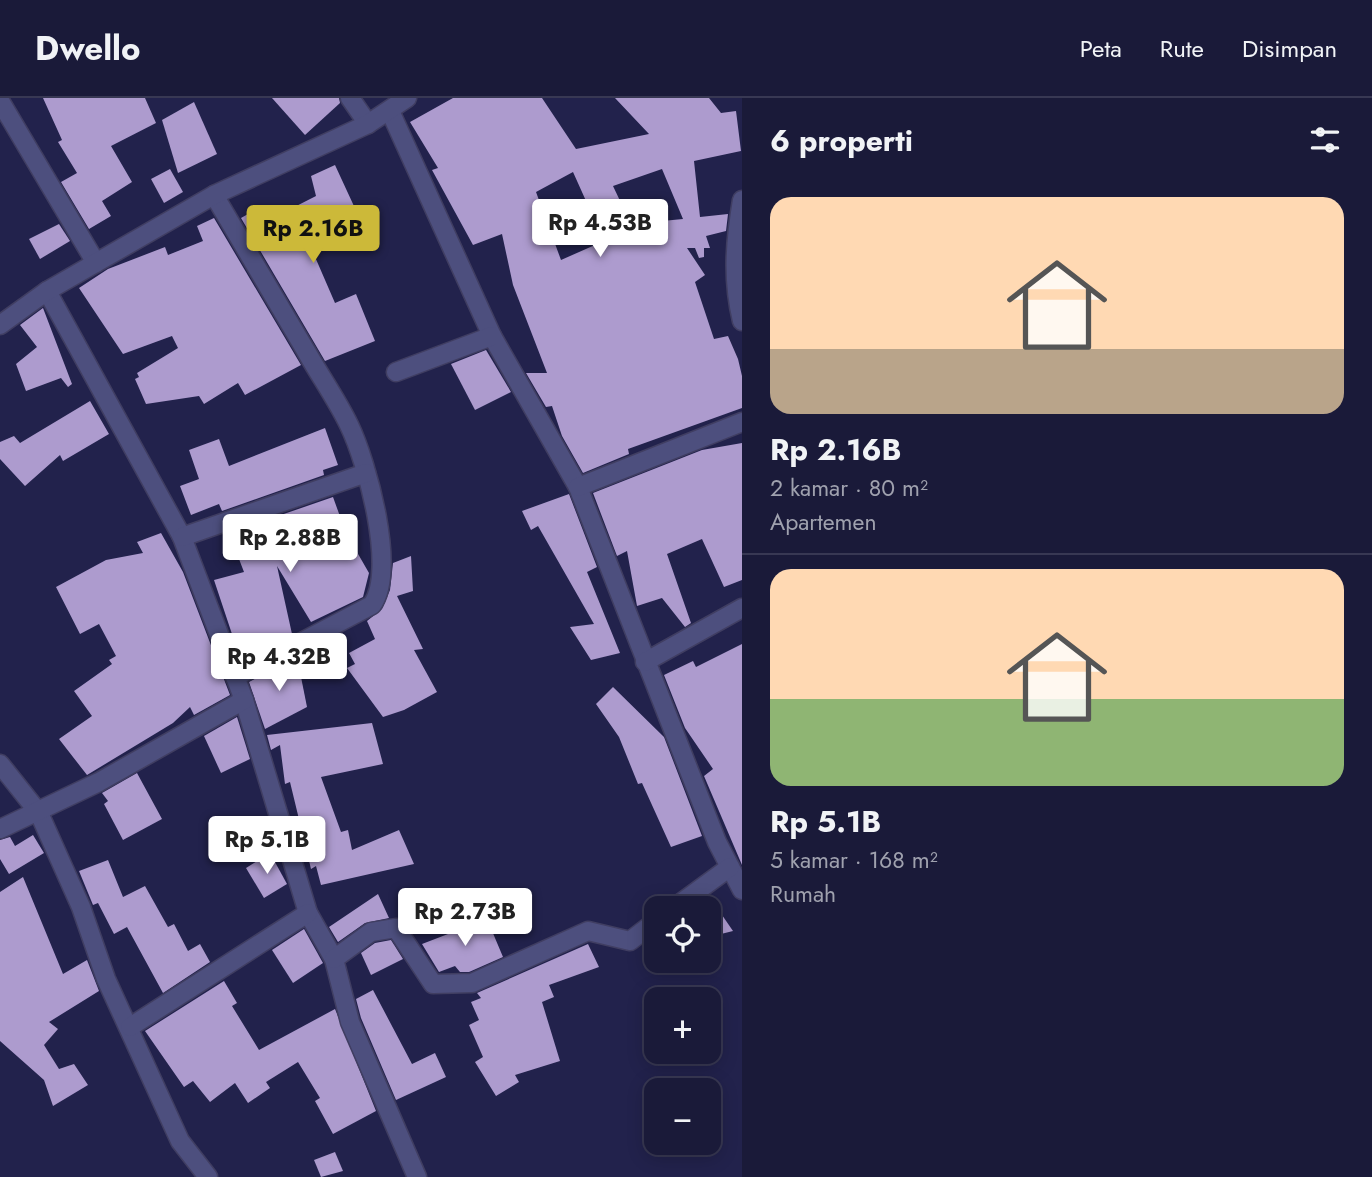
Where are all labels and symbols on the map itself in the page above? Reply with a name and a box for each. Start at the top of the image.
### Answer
pin: Rp 4.53B [528,200,672,259]
pin: Rp 2.16B [241,206,385,265]
pin: Rp 2.88B [218,514,362,574]
pin: Rp 4.32B [207,634,351,693]
pin: Rp 5.1B [202,816,332,876]
pin: Rp 2.73B [393,888,537,948]

